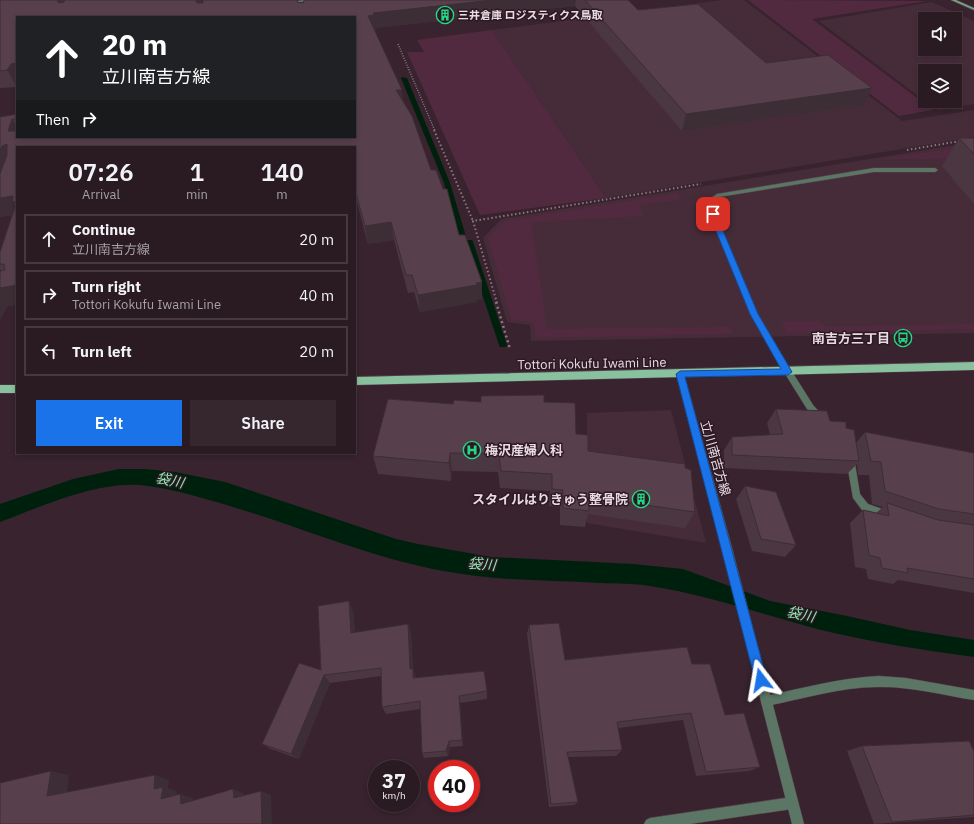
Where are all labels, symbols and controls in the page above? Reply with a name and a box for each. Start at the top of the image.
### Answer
building icon: 三井倉庫 ロジスティクス鳥取 [435,5,455,25]
place label: 三井倉庫 ロジスティクス鳥取 [458,8,603,22]
map controls [918,12,962,108]
button: sound [918,12,962,56]
text: 20 m [102,26,167,63]
icon: ahead [36,32,88,84]
button: layers [918,64,962,108]
text: 立川南吉方線 [102,65,210,88]
icon: right [78,108,100,130]
text: Then [36,110,70,129]
text: 07:26 [68,156,134,188]
text: 1 [190,156,204,188]
text: 140 [260,156,304,188]
text: Arrival [82,186,120,203]
text: min [186,186,208,203]
text: m [276,186,288,203]
pin [696,197,730,231]
icon: arrive [702,203,724,225]
text: Continue [72,220,136,239]
icon: ahead [38,228,60,250]
text: 20 m [299,230,334,249]
text: 立川南吉方線 [72,241,150,258]
text: Turn right [72,277,141,296]
icon: right [38,284,60,306]
text: 40 m [299,286,334,305]
text: Tottori Kokufu Iwami Line [72,296,221,313]
bus stop icon: 南吉方三丁目 [893,328,913,348]
place label: 南吉方三丁目 [812,330,890,347]
icon: left [38,340,60,362]
text: Turn left [72,342,132,361]
text: 20 m [299,342,334,361]
street label: Tottori Kokufu Iwami Line [517,354,667,373]
button: Exit [36,400,182,446]
button: Share [190,400,336,446]
street label: 立川南吉方線 [697,418,734,498]
hospital icon: 梅沢産婦人科 [462,440,482,460]
place label: 梅沢産婦人科 [485,442,563,459]
water label: 袋川 [154,468,188,492]
building icon: スタイルはりきゅう整骨院 [631,489,651,509]
place label: スタイルはりきゅう整骨院 [472,491,628,508]
water label: 袋川 [467,554,499,574]
water label: 袋川 [785,602,819,626]
position arrow [740,659,782,701]
speed limit sign: 40 [428,760,480,812]
text: 37 [382,767,406,794]
text: km/h [382,789,406,802]

